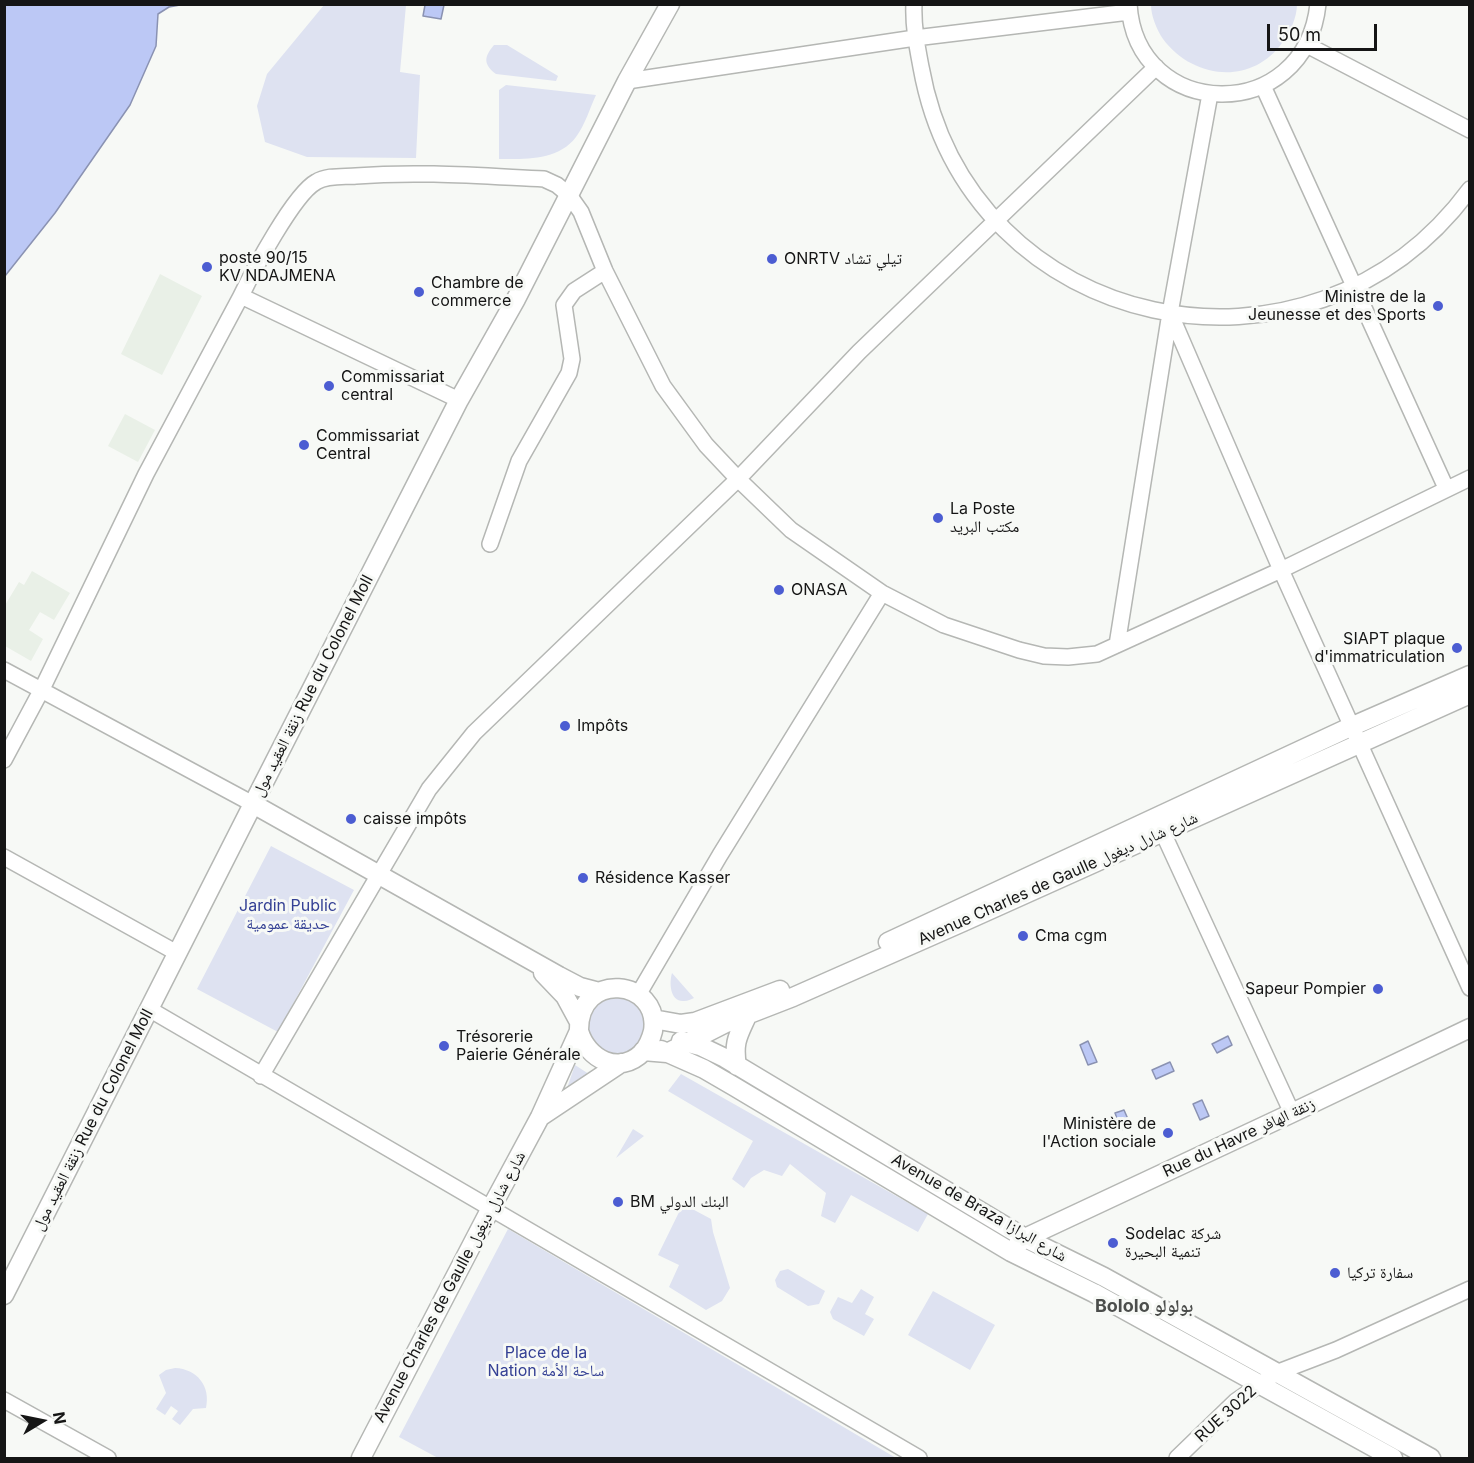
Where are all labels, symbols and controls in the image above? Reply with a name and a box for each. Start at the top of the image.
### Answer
scale bar [1270,12,1380,50]
text: 50 m [1278,24,1321,45]
place label: poste 90/15 KV NDAJMENA [219,248,336,286]
place label: ONRTV تيلي تشاد [784,249,902,269]
marker: ONRTV تيلي تشاد [765,252,779,266]
marker: poste 90/15 KV NDAJMENA [200,260,214,274]
place label: Chambre de commerce [431,273,524,311]
marker: Chambre de commerce [412,285,426,299]
place label: Ministre de la Jeunesse et des Sports [1248,287,1426,325]
marker: Ministre de la Jeunesse et des Sports [1431,299,1445,313]
place label: Commissariat central [341,367,444,405]
marker: Commissariat central [322,379,336,393]
place label: Commissariat Central [316,426,419,464]
marker: Commissariat Central [297,438,311,452]
place label: La Poste مكتب البريد [950,499,1019,537]
marker: La Poste مكتب البريد [931,511,945,525]
street label: زنقة العقيد مول Rue du Colonel Moll [249,572,377,800]
place label: ONASA [791,580,848,600]
marker: ONASA [772,583,786,597]
place label: SIAPT plaque d'immatriculation [1315,629,1445,667]
marker: SIAPT plaque d'immatriculation [1450,641,1464,655]
place label: Impôts [577,716,628,736]
marker: Impôts [558,719,572,733]
street label: Avenue Charles de Gaulle شارع شارل ديغول [915,808,1201,950]
place label: caisse impôts [363,809,467,829]
marker: caisse impôts [344,812,358,826]
place label: Résidence Kasser [595,868,730,888]
marker: Résidence Kasser [576,871,590,885]
park label: Jardin Public حديقة عمومية [239,896,337,934]
place label: Cma cgm [1035,926,1107,946]
marker: Cma cgm [1016,929,1030,943]
place label: Sapeur Pompier [1245,979,1366,999]
marker: Sapeur Pompier [1371,982,1385,996]
street label: زنقة العقيد مول Rue du Colonel Moll [29,1006,157,1234]
place label: Trésorerie Paierie Générale [456,1027,581,1065]
marker: Trésorerie Paierie Générale [437,1039,451,1053]
street label: Rue du Havre زنقة الهافر [1160,1094,1318,1182]
place label: Ministère de l'Action sociale [1043,1114,1156,1152]
marker: Ministère de l'Action sociale [1161,1126,1175,1140]
street label: Avenue Charles de Gaulle شارع شارل ديغول [370,1148,530,1426]
street label: Avenue de Braza شارع البرازا [888,1150,1070,1266]
place label: BM البنك الدولي [630,1192,729,1212]
marker: BM البنك الدولي [611,1195,625,1209]
place label: Sodelac شركة تنمية البحيرة [1125,1224,1221,1262]
marker: Sodelac شركة تنمية البحيرة [1106,1236,1120,1250]
place label: سفارة تركيا [1347,1263,1413,1283]
marker: سفارة تركيا [1328,1266,1342,1280]
district label: Bololo بولولو [1095,1296,1193,1318]
park label: Place de la Nation ساحة الأمة [488,1343,604,1381]
street label: RUE 3022 [1191,1382,1261,1446]
north arrow [12,1391,72,1451]
text: N [49,1410,71,1426]

